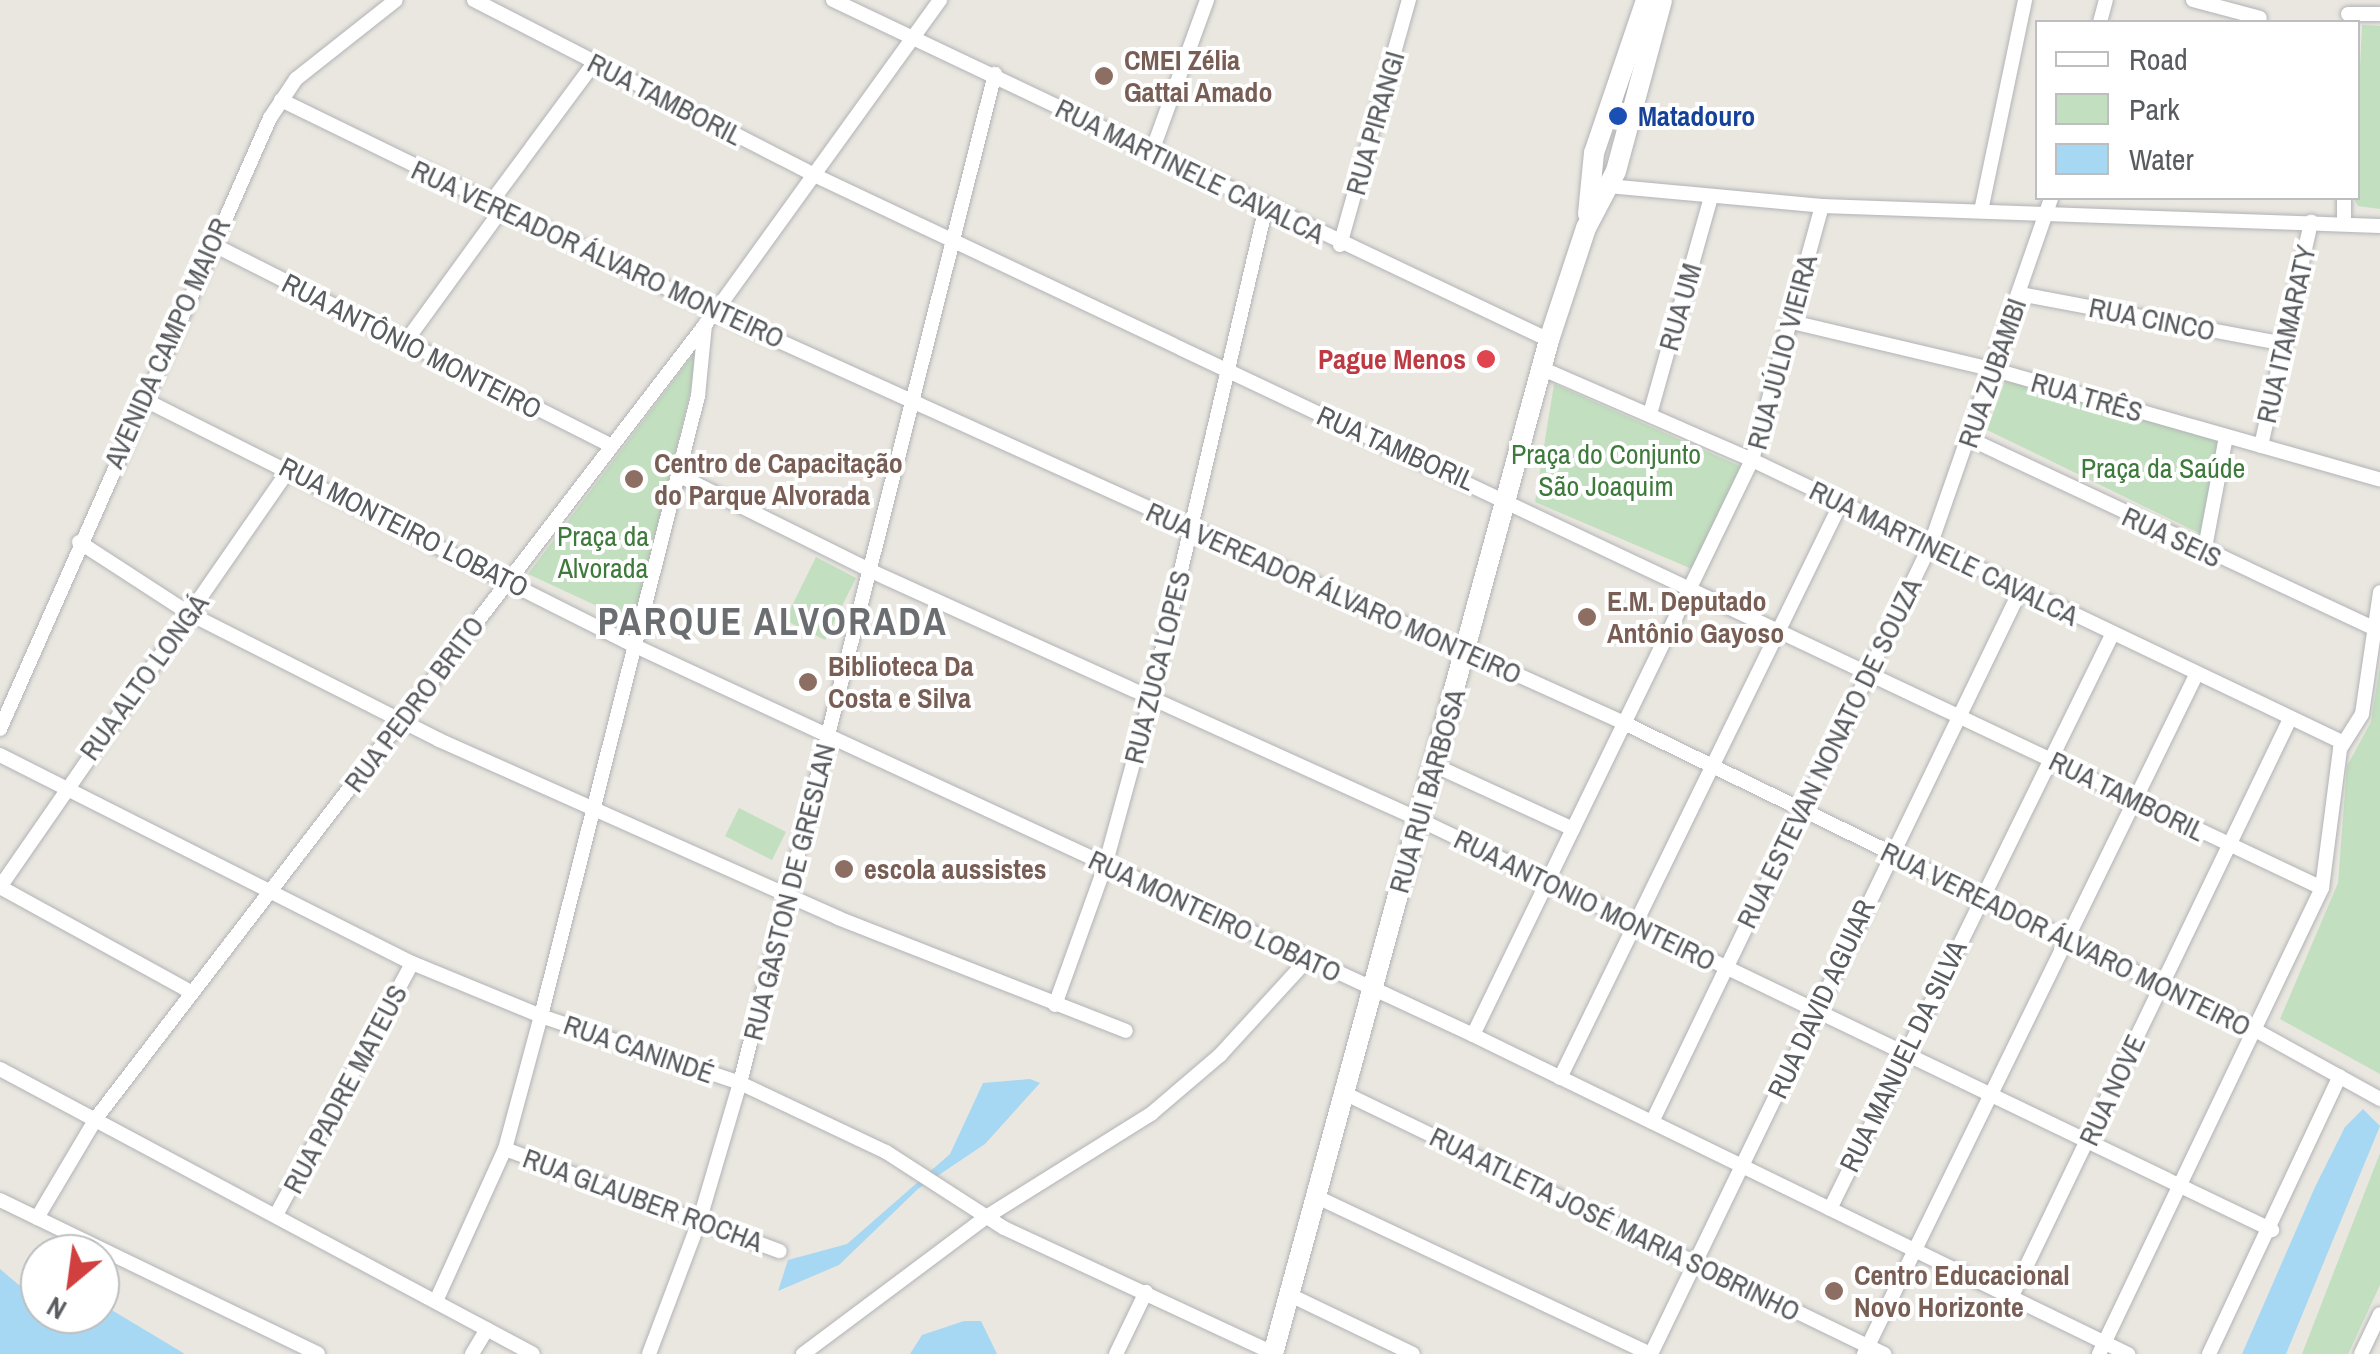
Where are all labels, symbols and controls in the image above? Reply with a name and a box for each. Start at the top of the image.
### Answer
legend [2035,20,2360,200]
text: Road [2129,39,2188,79]
place label: CMEI Zélia Gattai Amado [1124,43,1273,109]
street label: RUA TAMBORIL [581,45,749,153]
street label: RUA PIRANGI [1338,47,1412,199]
marker: CMEI Zélia Gattai Amado [1093,65,1115,87]
text: Park [2129,89,2180,129]
street label: RUA MARTINELE CAVALCA [1050,91,1330,251]
place label: Matadouro [1638,99,1755,133]
marker: Matadouro [1607,105,1629,127]
text: Water [2129,139,2194,179]
street label: RUA VEREADOR ÁLVARO MONTEIRO [405,152,791,356]
street label: AVENIDA CAMPO MAIOR [96,212,238,474]
street label: RUA ITAMARATY [2249,241,2323,427]
street label: RUA JÚLIO VIEIRA [1740,250,1824,454]
street label: RUA UM [1651,259,1709,355]
street label: RUA ANTÔNIO MONTEIRO [276,265,548,427]
street label: RUA CINCO [2086,290,2218,348]
street label: RUA ZUBAMBI [1951,293,2033,453]
place label: Pague Menos [1318,342,1466,376]
marker: Pague Menos [1475,348,1497,370]
street label: RUA TRÊS [2027,365,2147,429]
street label: RUA TAMBORIL [1311,398,1481,498]
park label: Praça do Conjunto São Joaquim [1511,437,1701,503]
place label: Centro de Capacitação do Parque Alvorada [654,446,903,512]
street label: RUA MONTEIRO LOBATO [273,449,535,605]
park label: Praça da Saúde [2081,451,2245,485]
marker: Centro de Capacitação do Parque Alvorada [623,468,645,490]
street label: RUA MARTINELE CAVALCA [1804,473,2084,633]
street label: RUA VEREADOR ÁLVARO MONTEIRO [1140,494,1528,692]
street label: RUA SEIS [2116,499,2228,575]
park label: Praça da Alvorada [557,519,649,585]
street label: RUA ZUCA LOPES [1116,566,1198,768]
street label: RUA ESTEVAN NONATO DE SOUZA [1729,572,1929,934]
place label: E.M. Deputado Antônio Gayoso [1607,584,1784,650]
street label: RUA ALTO LONGÁ [72,586,216,768]
district label: PARQUE ALVORADA [597,599,949,645]
marker: E.M. Deputado Antônio Gayoso [1576,606,1598,628]
street label: RUA PEDRO BRITO [337,609,491,799]
place label: Biblioteca Da Costa e Silva [828,649,973,715]
marker: Biblioteca Da Costa e Silva [797,671,819,693]
street label: RUA RUI BARBOSA [1382,685,1472,897]
street label: RUA GASTON DE GRESLAN [736,740,842,1044]
street label: RUA TAMBORIL [2043,744,2211,848]
street label: RUA ANTONIO MONTEIRO [1448,822,1722,978]
street label: RUA VEREADOR ÁLVARO MONTEIRO [1874,834,2258,1044]
street label: RUA MONTEIRO LOBATO [1083,842,1347,990]
place label: escola aussistes [864,852,1047,886]
marker: escola aussistes [833,858,855,880]
street label: RUA DAVID AGUIAR [1760,893,1882,1105]
street label: RUA MANUEL DA SILVA [1832,933,1974,1179]
street label: RUA PADRE MATEUS [276,978,414,1200]
street label: RUA CANINDÉ [559,1007,719,1091]
street label: RUA NOVE [2071,1029,2153,1151]
street label: RUA ATLETA JOSÉ MARIA SOBRINHO [1422,1118,1808,1330]
street label: RUA GLAUBER ROCHA [518,1141,768,1259]
north arrow [20,1234,120,1334]
place label: Centro Educacional Novo Horizonte [1854,1258,2070,1324]
marker: Centro Educacional Novo Horizonte [1823,1280,1845,1302]
text: N [40,1288,73,1329]

